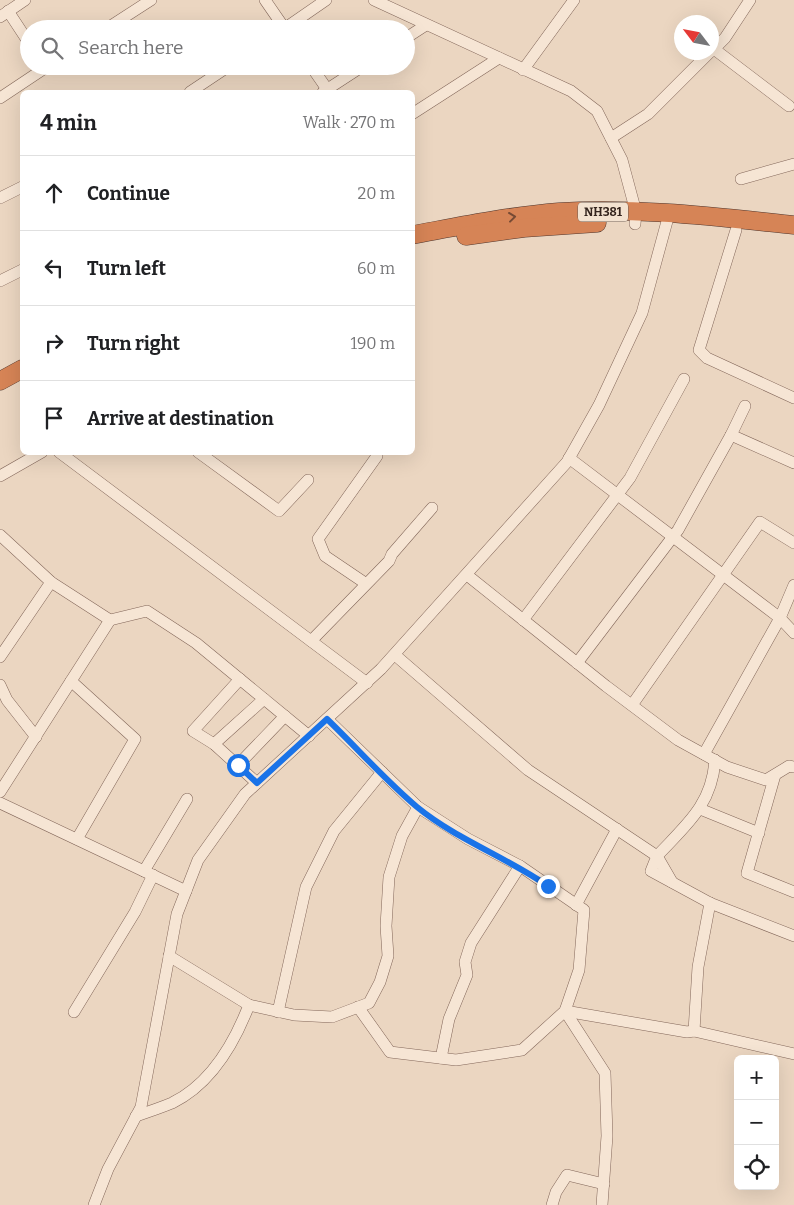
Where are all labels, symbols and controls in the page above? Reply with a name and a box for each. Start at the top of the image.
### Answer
north arrow [674,15,719,60]
search box [20,20,415,75]
icon: search [38,34,66,62]
text: Search here [78,36,183,59]
text: 4 min [40,110,97,136]
text: Walk · 270 m [303,113,395,132]
icon: ahead [40,179,68,207]
text: Continue [87,182,170,205]
text: 20 m [358,184,395,203]
road number: NH381 [578,202,628,222]
one-way arrow [508,212,516,223]
icon: left [40,254,68,282]
text: Turn left [87,257,166,280]
text: 60 m [357,259,395,278]
icon: right [40,329,68,357]
text: Turn right [87,332,180,355]
text: 190 m [350,334,395,353]
icon: arrive [40,404,68,432]
text: Arrive at destination [87,407,274,430]
route start [227,754,250,777]
route end [537,875,560,898]
map controls [734,1055,779,1190]
button: + [734,1055,779,1100]
button: − [734,1100,779,1145]
button: locate [734,1145,779,1190]

